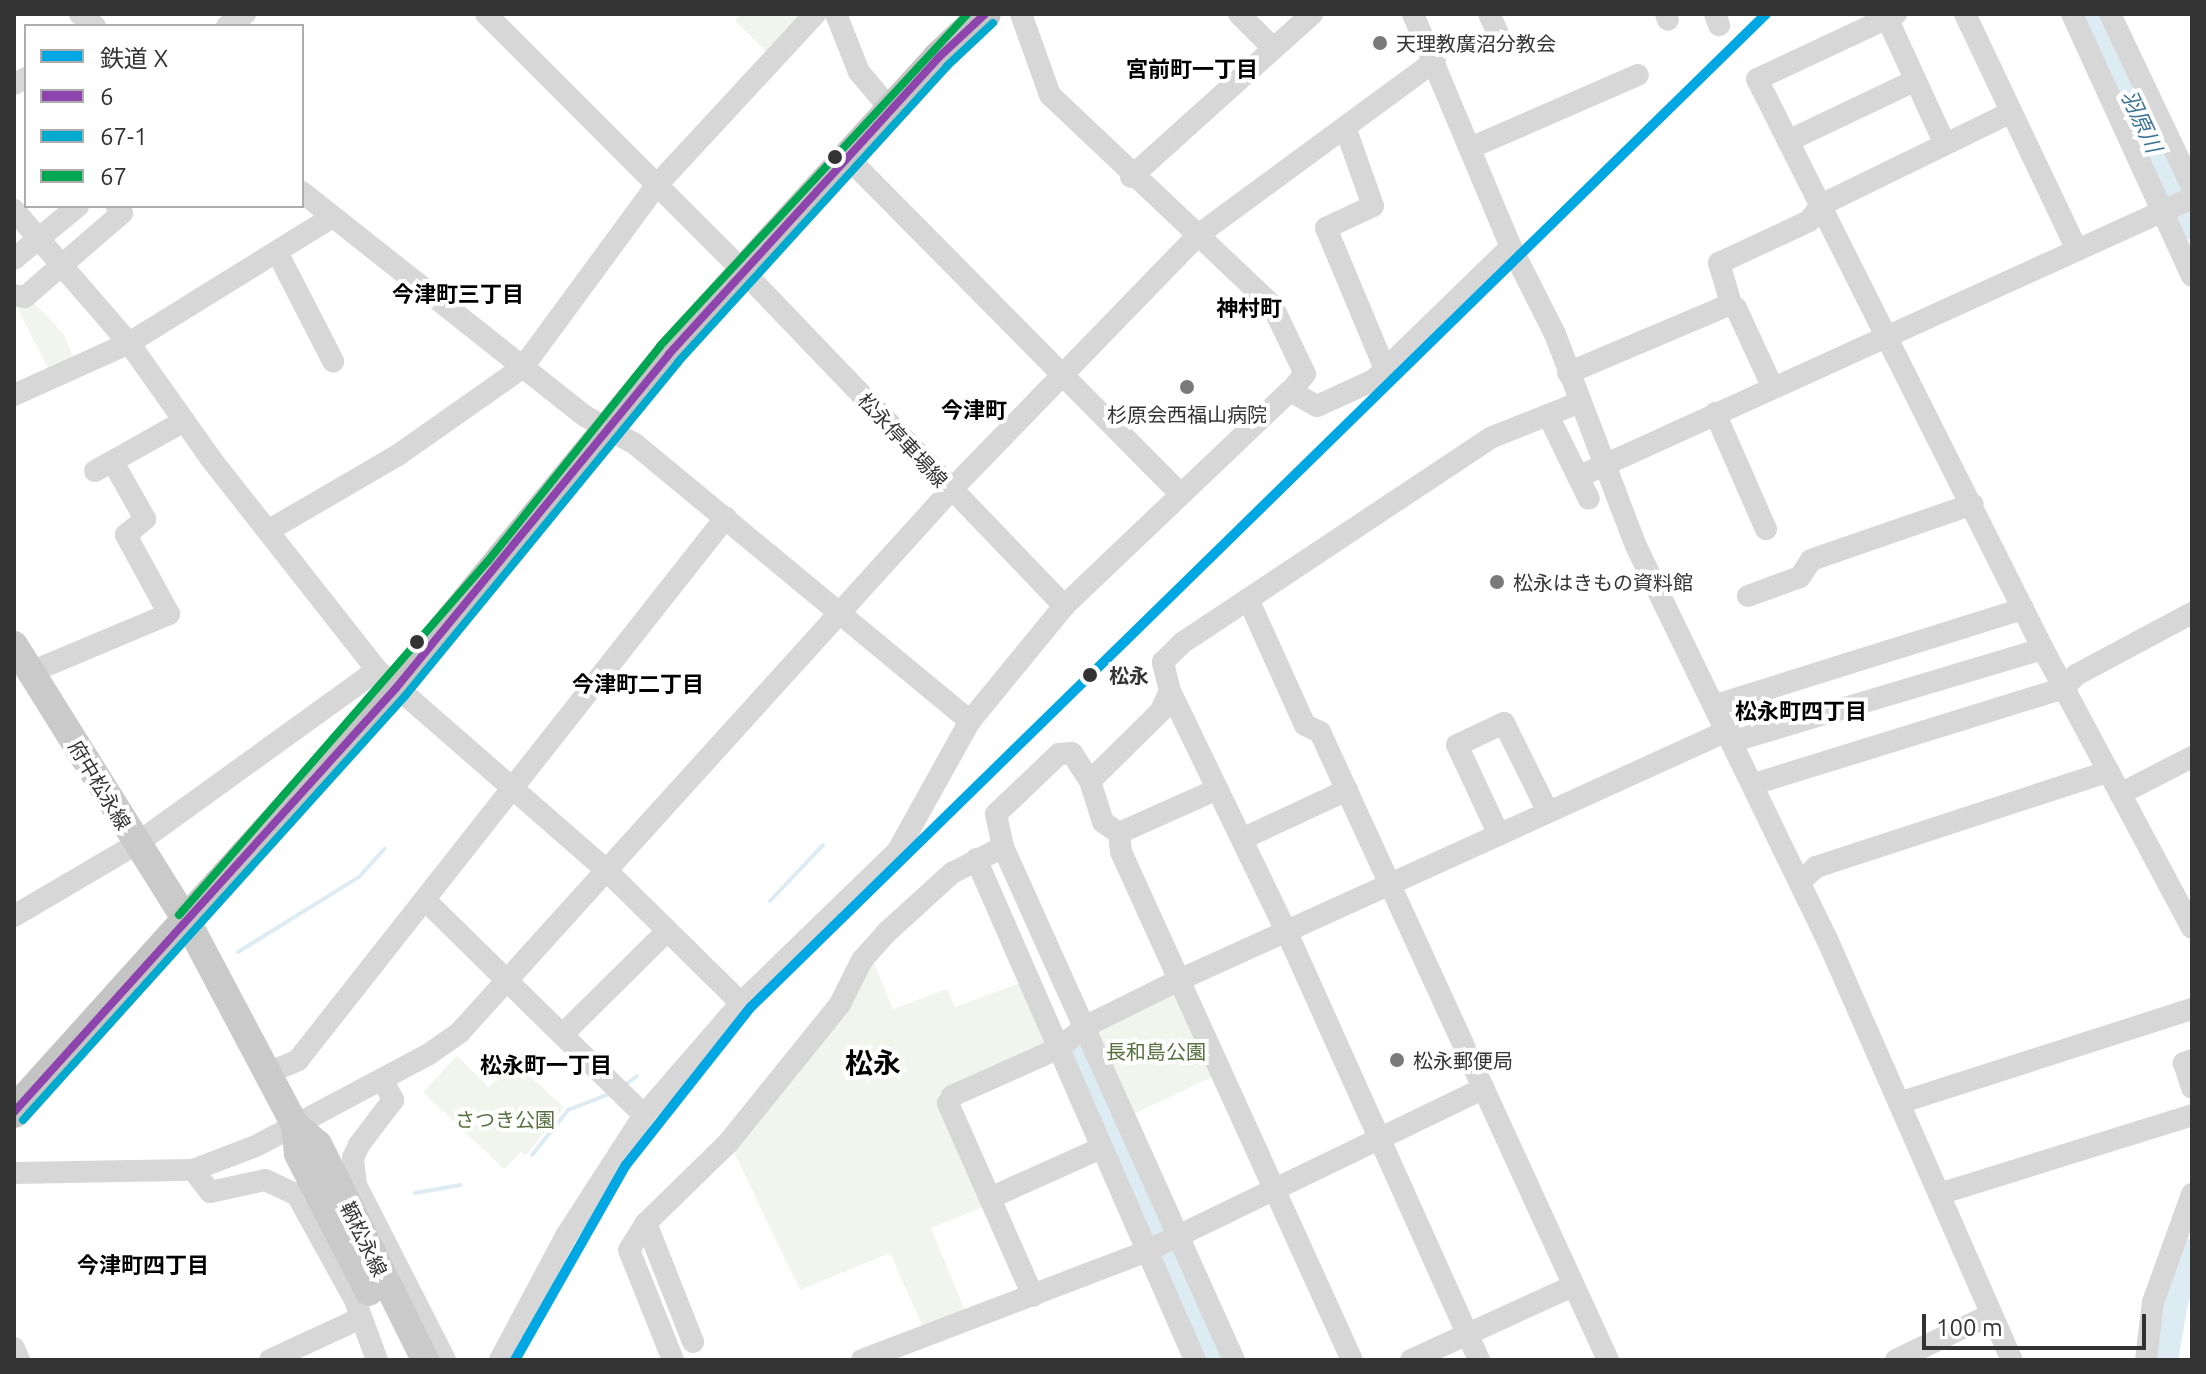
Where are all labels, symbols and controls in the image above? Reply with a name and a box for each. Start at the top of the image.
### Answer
legend [24,24,304,208]
place label: 天理教廣沼分教会 [1396,31,1556,55]
marker: 天理教廣沼分教会 [1371,34,1389,52]
text: 鉄道 X [100,45,168,72]
district label: 宮前町一丁目 [1126,56,1258,82]
text: 6 [100,83,114,110]
water label: 羽原川 [2116,86,2168,156]
text: 67-1 [100,123,148,150]
unlabelled marker [827,149,843,165]
text: 67 [100,163,127,190]
district label: 今津町三丁目 [392,281,524,307]
district label: 神村町 [1216,295,1282,321]
marker: 杉原会西福山病院 [1176,376,1198,398]
street label: 松永停車場線 [853,388,953,492]
district label: 今津町 [941,397,1007,423]
place label: 杉原会西福山病院 [1107,402,1267,426]
place label: 松永はきもの資料館 [1513,570,1693,594]
marker: 松永はきもの資料館 [1488,573,1506,591]
unlabelled marker [409,634,425,650]
marker: 松永 [1078,663,1102,687]
place label: 松永 [1109,663,1149,687]
district label: 今津町二丁目 [572,671,704,697]
district label: 松永町四丁目 [1735,698,1867,724]
street label: 府中松永線 [64,736,136,834]
park label: 長和島公園 [1106,1039,1206,1063]
district label: 松永 [845,1046,901,1080]
place label: 松永郵便局 [1413,1048,1513,1072]
marker: 松永郵便局 [1388,1051,1406,1069]
district label: 松永町一丁目 [480,1052,612,1078]
park label: さつき公園 [455,1107,555,1131]
street label: 鞆松永線 [336,1198,392,1280]
district label: 今津町四丁目 [77,1252,209,1278]
scale bar [1926,1298,2150,1348]
text: 100 m [1936,1314,2003,1341]

